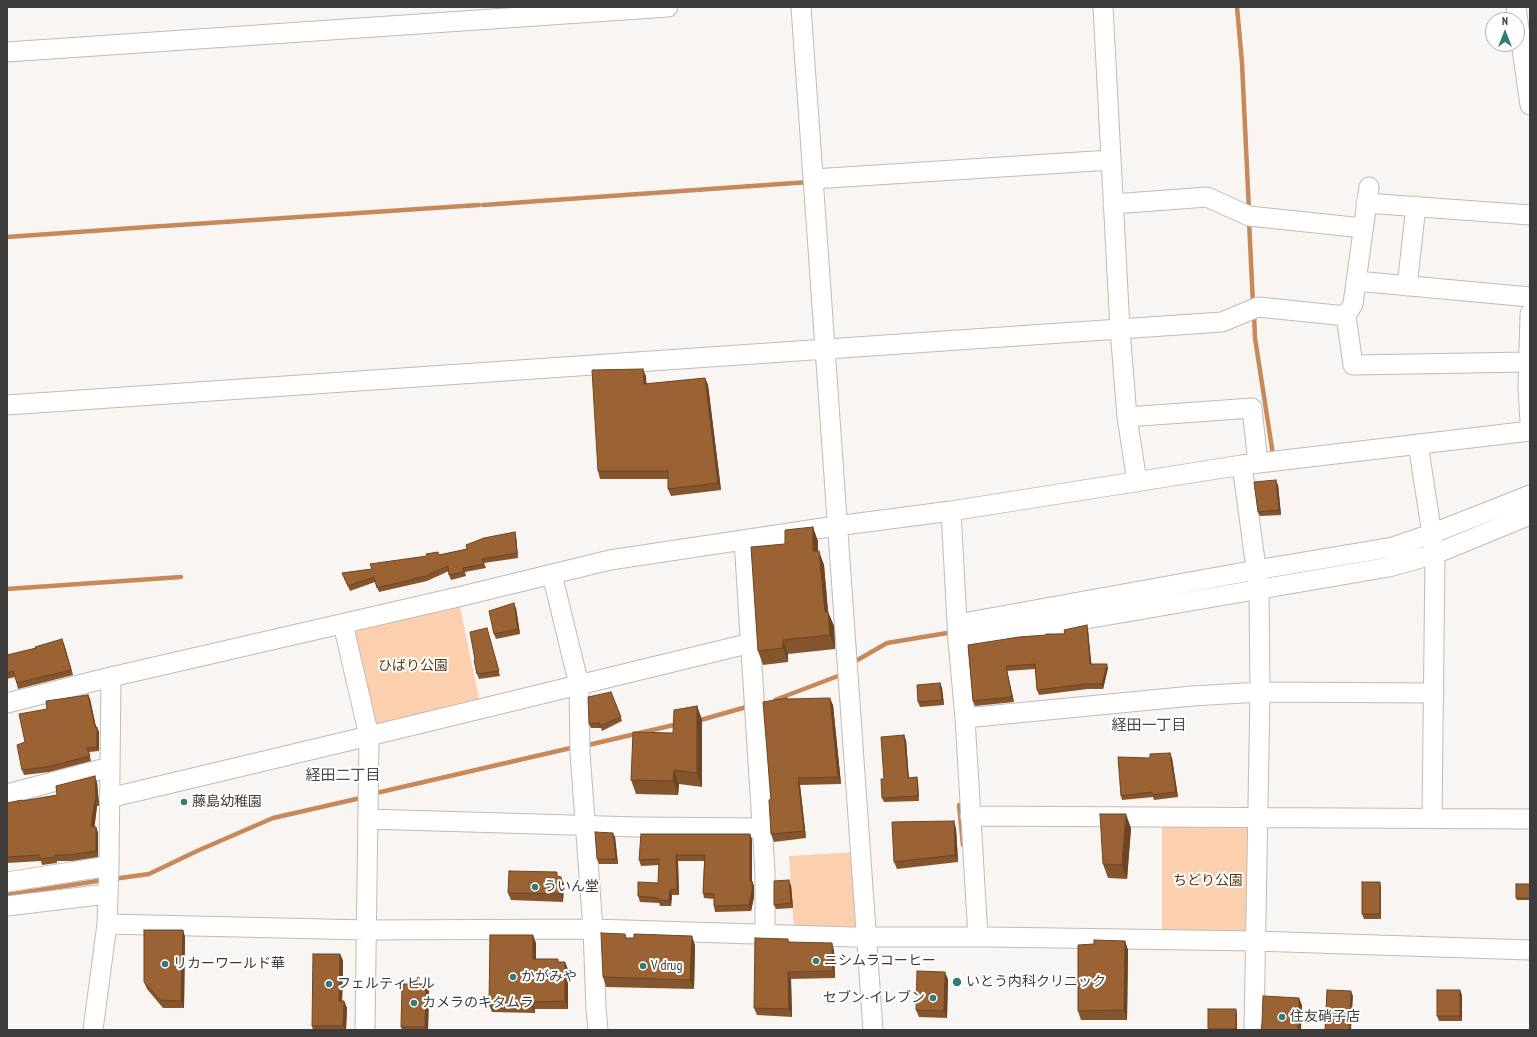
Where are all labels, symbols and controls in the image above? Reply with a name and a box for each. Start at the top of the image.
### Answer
north arrow [1485,12,1525,52]
text: N [1502,14,1508,28]
park label: ひばり公園 [378,658,448,674]
district label: 経田一丁目 [1112,717,1186,735]
district label: 経田二丁目 [306,767,380,785]
place label: 藤島幼稚園 [192,794,262,810]
marker: 藤島幼稚園 [179,797,189,807]
park label: ちどり公園 [1173,873,1243,889]
place label: ういん堂 [543,879,599,895]
marker: ういん堂 [530,882,540,892]
place label: ニシムラコーヒー [824,953,936,969]
place label: リカーワールド華 [173,956,285,972]
marker: ニシムラコーヒー [811,956,821,966]
place label: V drug [651,958,682,974]
marker: リカーワールド華 [160,959,170,969]
marker: V drug [638,961,648,971]
place label: かがみや [521,969,577,985]
marker: かがみや [508,972,518,982]
place label: いとう内科クリニック [966,974,1106,990]
place label: フェルティビル [337,976,435,992]
marker: いとう内科クリニック [951,976,963,988]
marker: フェルティビル [324,979,334,989]
place label: セブン-イレブン [823,990,925,1006]
marker: セブン-イレブン [928,993,938,1003]
place label: カメラのキタムラ [422,995,534,1011]
marker: カメラのキタムラ [409,998,419,1008]
place label: 住友硝子店 [1290,1009,1360,1025]
marker: 住友硝子店 [1277,1012,1287,1022]

